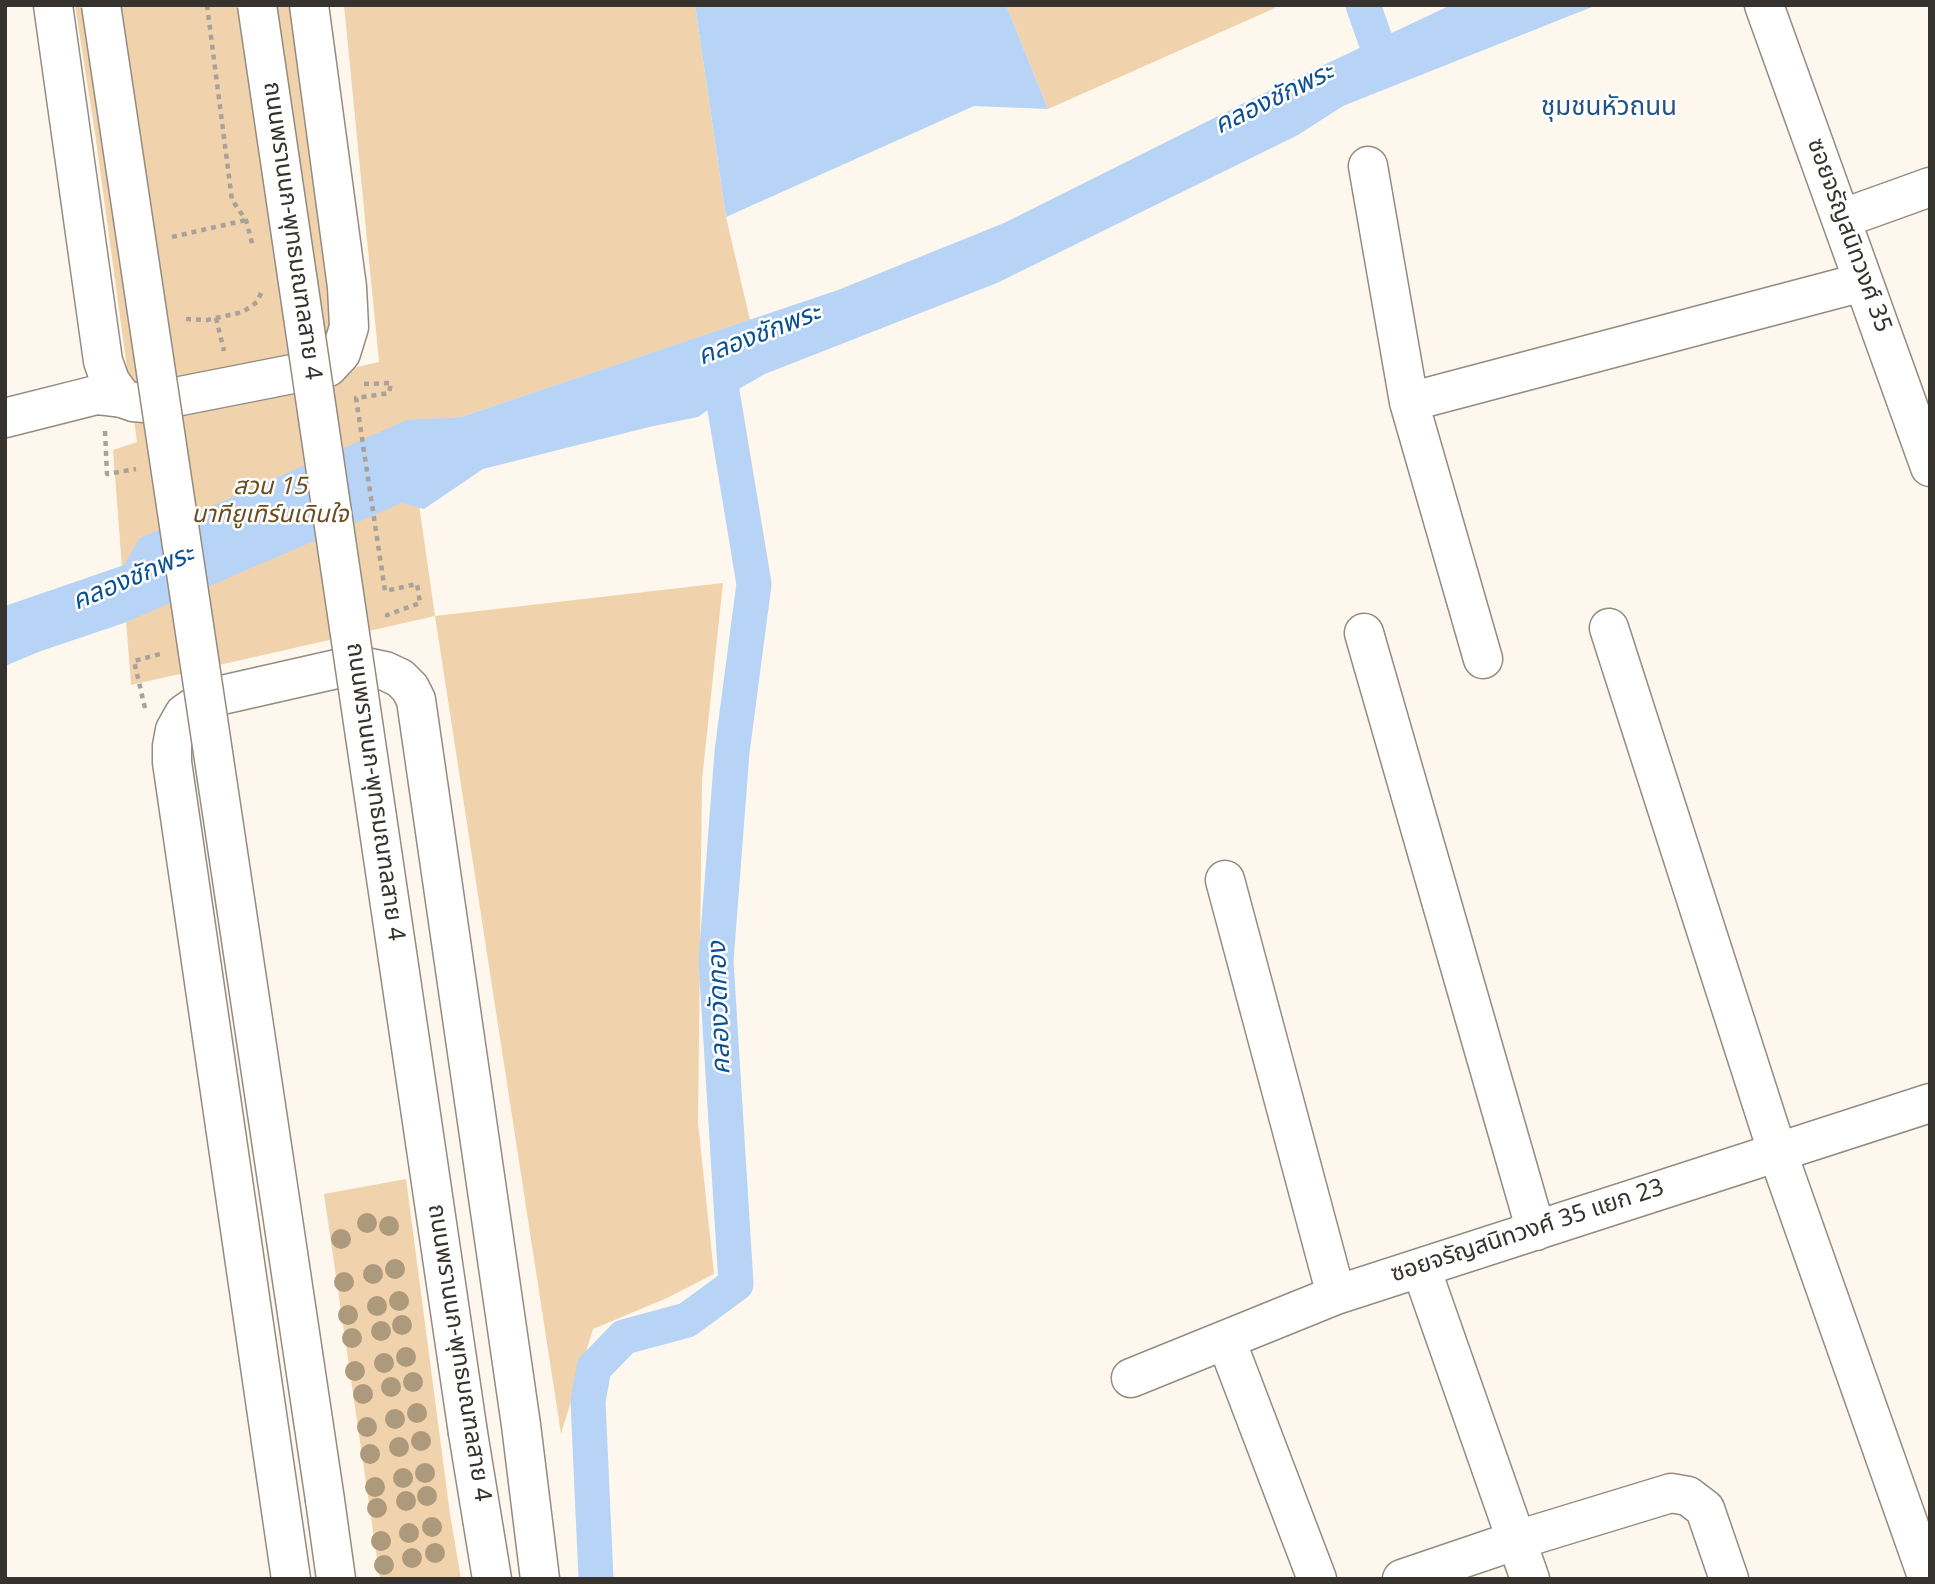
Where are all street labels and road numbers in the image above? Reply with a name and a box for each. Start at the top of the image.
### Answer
street label: ถนนพรานนก-พุทธมณฑลสาย 4 [255,80,325,382]
street label: ซอยจรัญสนิทวงศ์ 35 [1799,135,1895,337]
street label: ถนนพรานนก-พุทธมณฑลสาย 4 [338,641,408,943]
street label: ซอยจรัญสนิทวงศ์ 35 แยก 23 [1388,1175,1668,1291]
street label: ถนนพรานนก-พุทธมณฑลสาย 4 [419,1202,495,1504]

